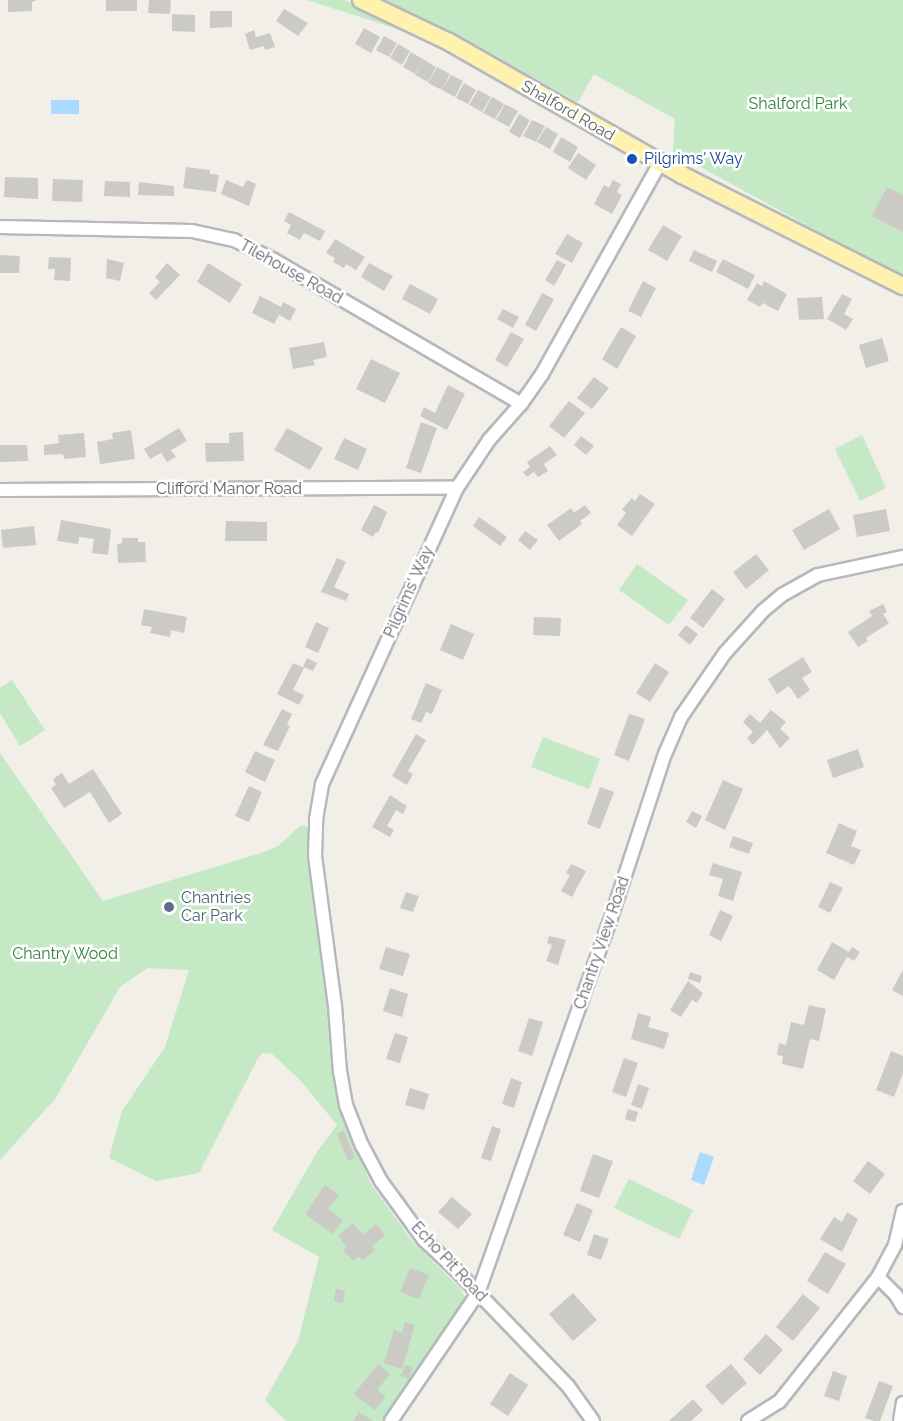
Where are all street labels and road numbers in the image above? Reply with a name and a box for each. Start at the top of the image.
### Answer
street label: Shalford Road [518,77,618,145]
street label: Tilehouse Road [236,236,346,308]
street label: Clifford Manor Road [156,479,302,499]
street label: Pilgrims' Way [380,543,438,641]
street label: Chantry View Road [570,873,634,1013]
street label: Echo Pit Road [407,1218,491,1306]

